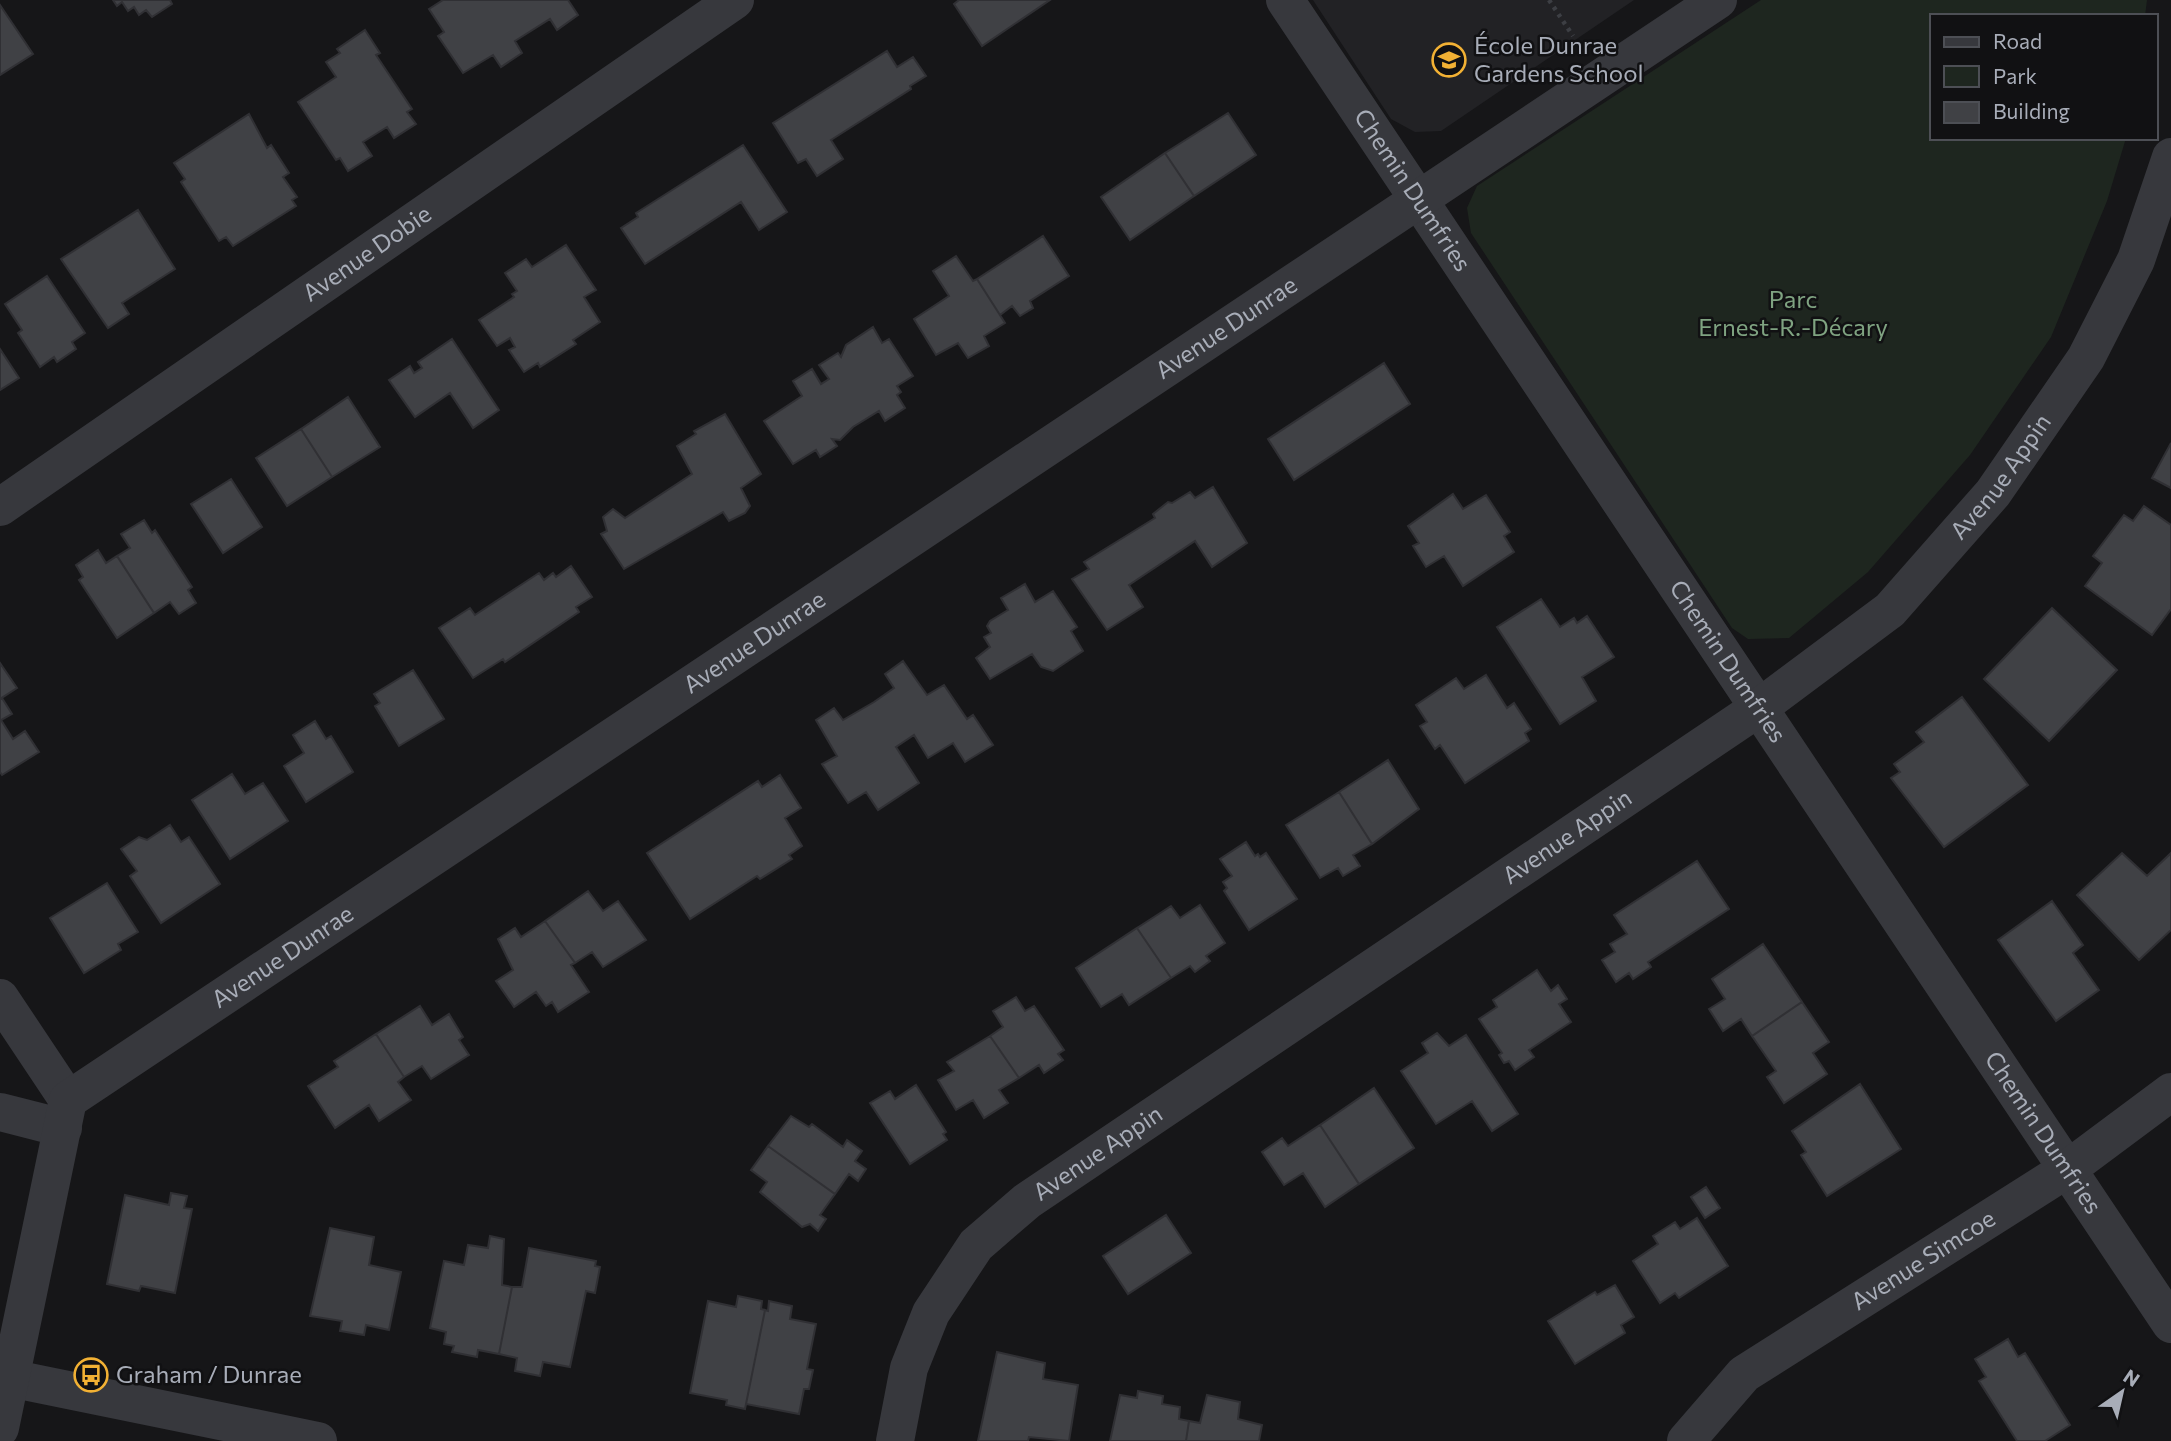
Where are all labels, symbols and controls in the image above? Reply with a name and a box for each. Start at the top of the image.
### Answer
legend [1930,14,2157,140]
text: Road [1993,28,2042,53]
place label: École Dunrae Gardens School [1474,30,1644,87]
school or university icon: École Dunrae Gardens School [1430,41,1468,79]
text: Park [1993,63,2037,88]
text: Building [1993,98,2070,123]
street label: Chemin Dumfries [1349,103,1478,276]
street label: Avenue Dobie [296,198,436,307]
street label: Avenue Dunrae [1149,269,1302,384]
park label: Parc Ernest-R.-Décary [1698,284,1888,341]
street label: Avenue Appin [1943,408,2056,545]
street label: Chemin Dumfries [1664,574,1794,747]
street label: Avenue Dunrae [677,584,830,699]
street label: Avenue Appin [1496,782,1637,889]
street label: Avenue Dunrae [206,898,358,1013]
street label: Chemin Dumfries [1980,1045,2109,1219]
street label: Avenue Appin [1027,1098,1167,1206]
street label: Avenue Simcoe [1845,1203,2000,1315]
bus stop icon: Graham / Dunrae [72,1356,110,1394]
north arrow [2087,1357,2157,1427]
place label: Graham / Dunrae [116,1359,302,1388]
text: N [2119,1364,2144,1391]

